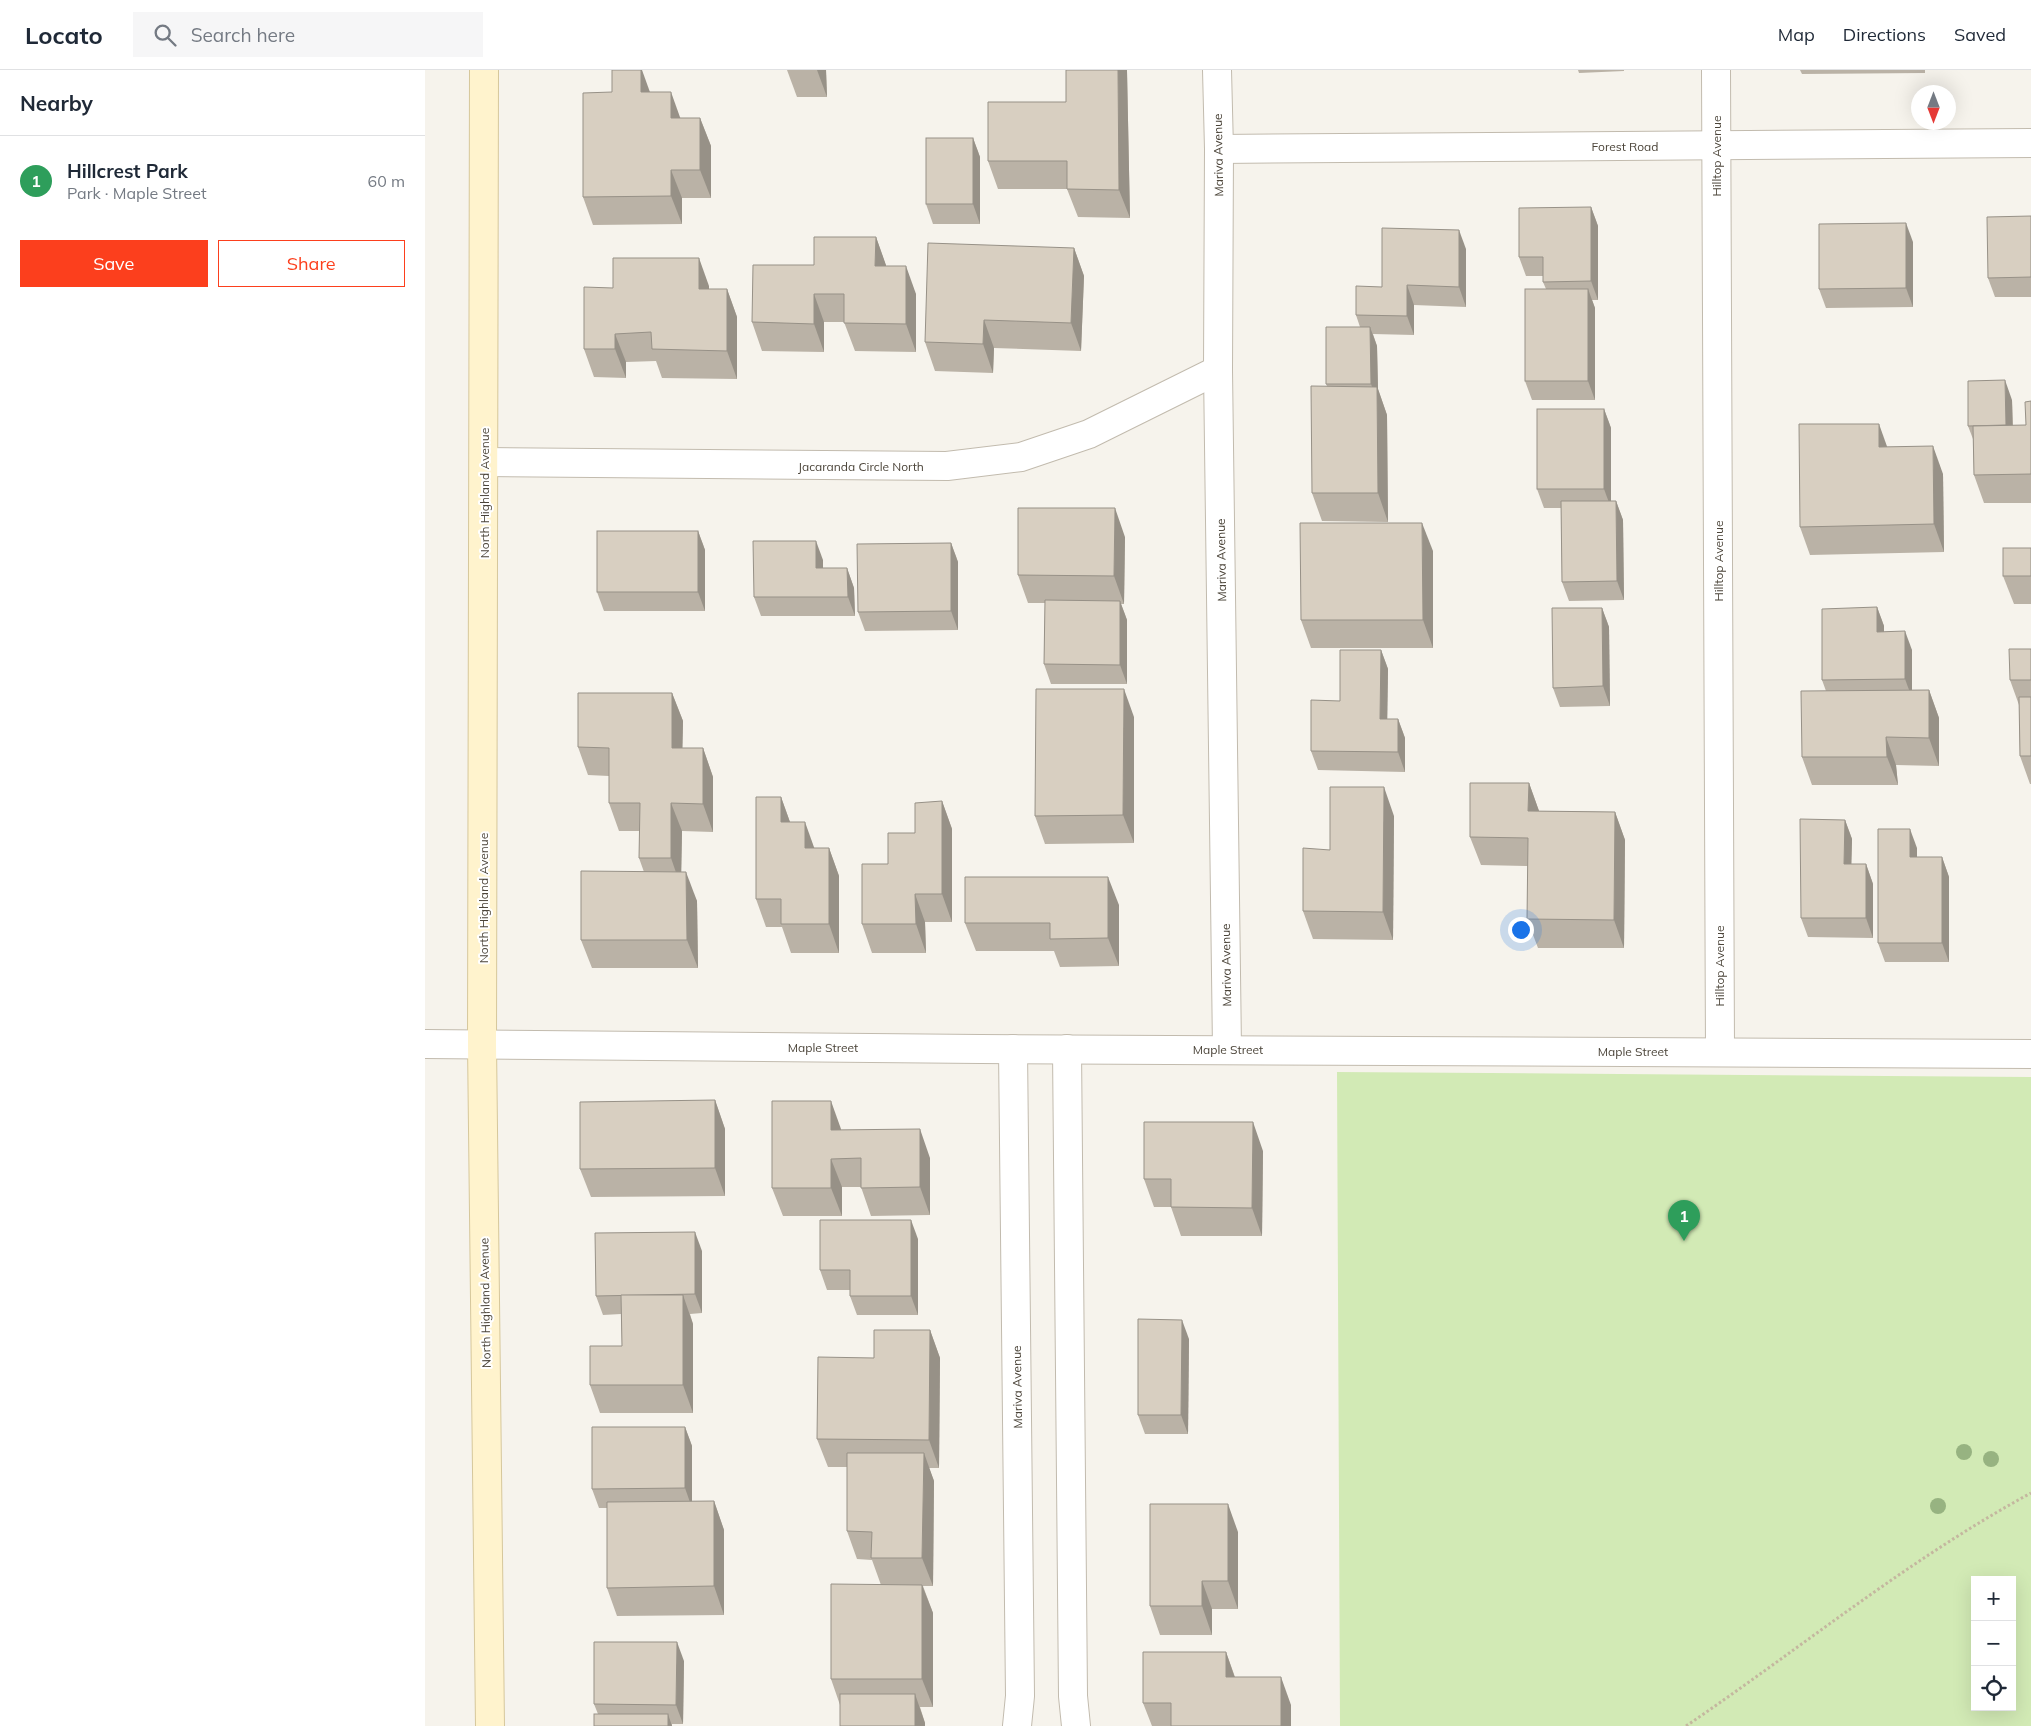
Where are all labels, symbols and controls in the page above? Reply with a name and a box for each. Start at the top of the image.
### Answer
search box [133,12,483,57]
text: Locato [25,20,103,50]
icon: search [151,21,179,49]
text: Search here [191,23,295,47]
text: Map [1778,23,1815,46]
text: Directions [1843,23,1926,46]
text: Saved [1954,23,2006,46]
north arrow [1911,85,1956,130]
text: Nearby [20,90,93,116]
street label: Mariva Avenue [1210,113,1226,197]
street label: Hilltop Avenue [1709,116,1724,196]
street label: Forest Road [1592,139,1658,154]
text: Hillcrest Park [67,159,188,183]
text: 1 [31,171,41,191]
text: 60 m [368,171,405,191]
text: Park · Maple Street [67,183,207,203]
button: Save [20,240,208,287]
button: Share [218,240,405,287]
street label: North Highland Avenue [477,428,492,558]
street label: Jacaranda Circle North [798,459,924,474]
street label: Mariva Avenue [1213,518,1229,602]
street label: Hilltop Avenue [1711,521,1726,601]
street label: North Highland Avenue [476,833,491,963]
your location [1508,917,1534,943]
street label: Mariva Avenue [1218,923,1234,1007]
street label: Hilltop Avenue [1712,926,1727,1006]
street label: Maple Street [788,1040,858,1055]
street label: Maple Street [1193,1042,1263,1057]
street label: Maple Street [1598,1044,1668,1059]
pin: 1 [1668,1200,1700,1241]
street label: North Highland Avenue [476,1238,494,1368]
street label: Mariva Avenue [1009,1345,1025,1429]
map controls [1971,1576,2016,1711]
button: + [1971,1576,2016,1621]
button: − [1971,1621,2016,1666]
button: locate [1971,1666,2016,1711]

